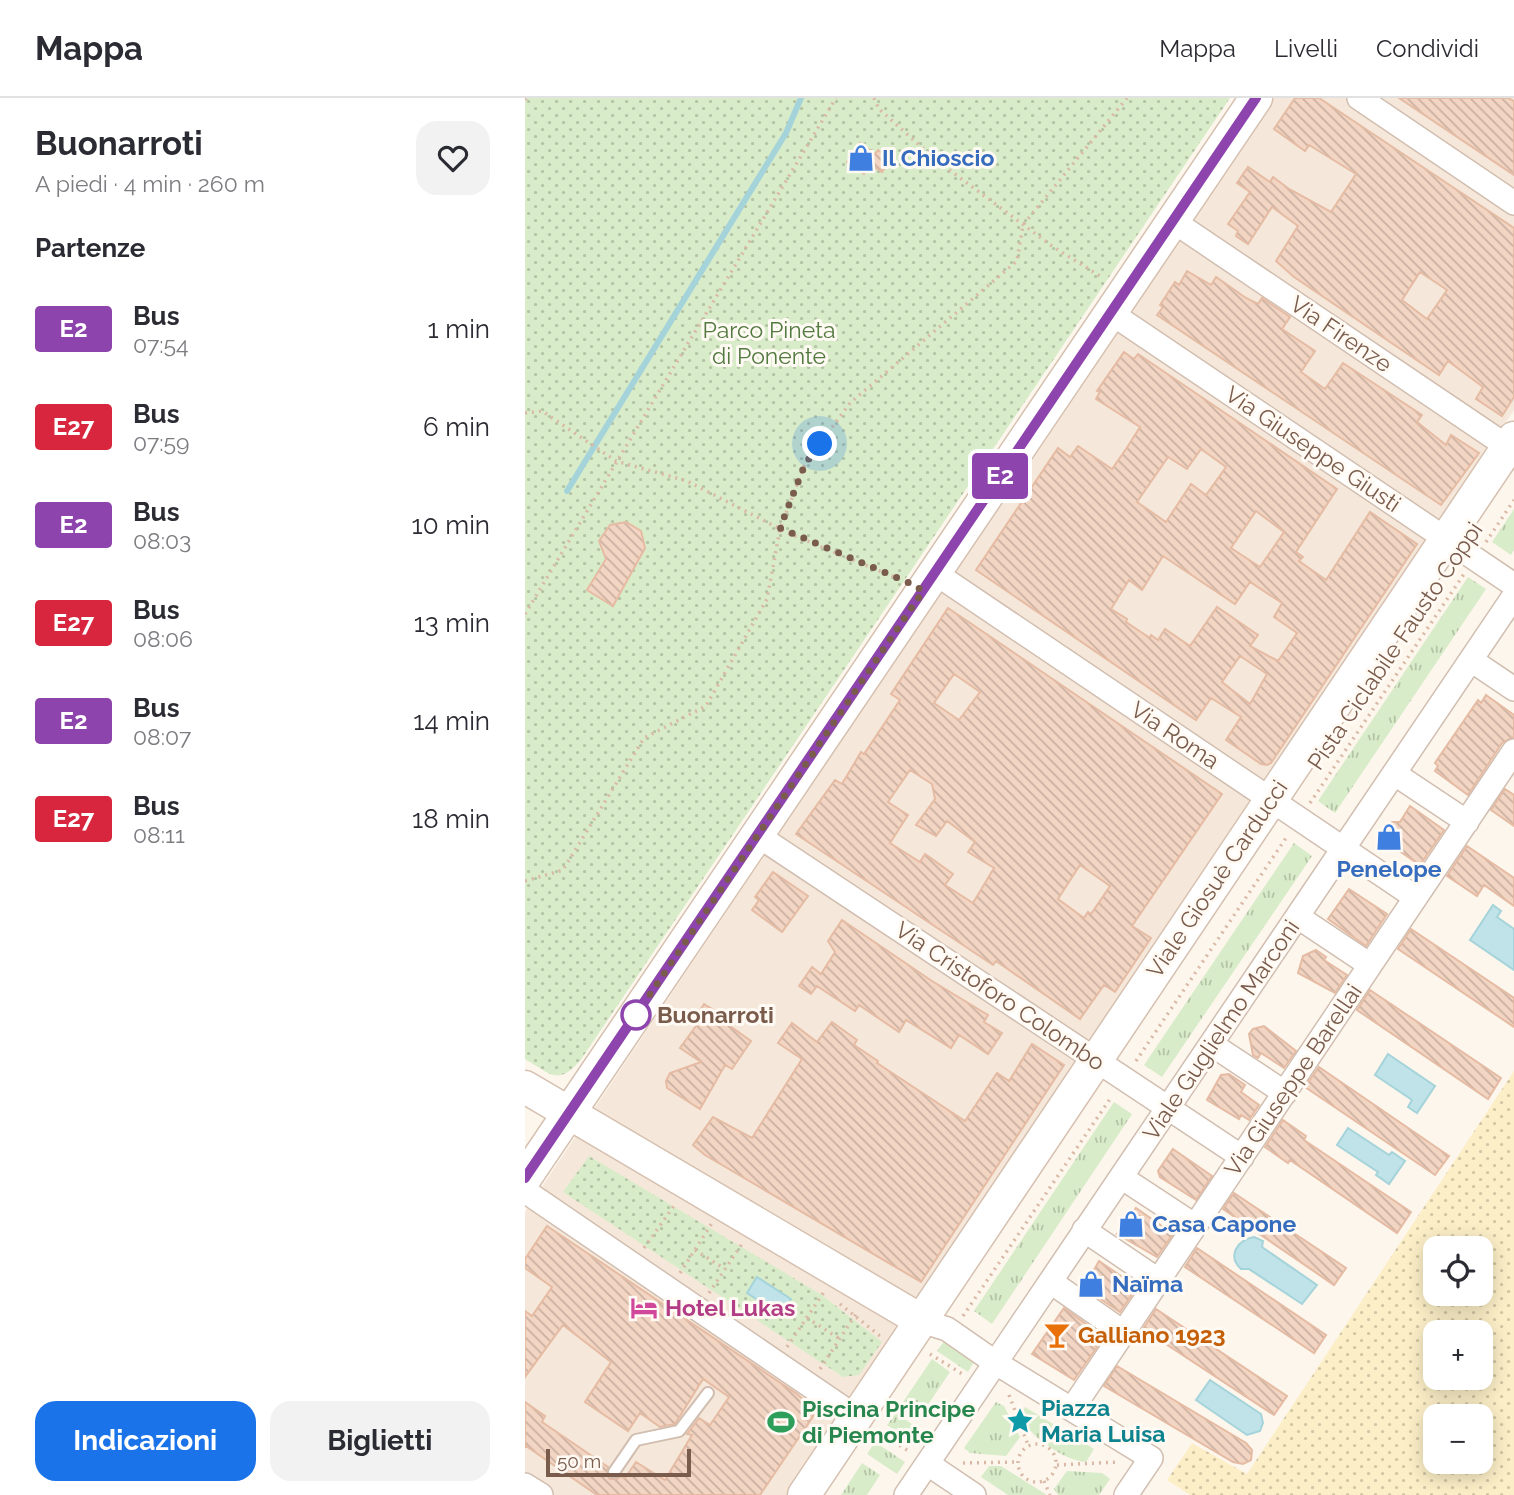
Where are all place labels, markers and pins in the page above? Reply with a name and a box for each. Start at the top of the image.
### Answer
shop icon: Il Chioscio [846,143,876,173]
place label: Il Chioscio [882,144,994,171]
shop icon: Penelope [1374,822,1404,852]
place label: Penelope [1336,855,1442,882]
marker: Buonarroti [621,1000,651,1030]
place label: Buonarroti [657,1001,774,1028]
shop icon: Casa Capone [1116,1209,1146,1239]
place label: Casa Capone [1152,1210,1296,1237]
shop icon: Naïma [1076,1269,1106,1299]
place label: Naïma [1112,1270,1183,1297]
hotel icon: Hotel Lukas [629,1293,659,1323]
place label: Hotel Lukas [665,1294,795,1321]
bar icon: Galliano 1923 [1042,1320,1072,1350]
place label: Galliano 1923 [1078,1321,1226,1348]
place label: Piazza Maria Luisa [1041,1394,1166,1447]
place label: Piscina Principe di Piemonte [802,1395,975,1448]
place icon: Piazza Maria Luisa [1005,1406,1035,1436]
sports icon: Piscina Principe di Piemonte [766,1407,796,1437]

